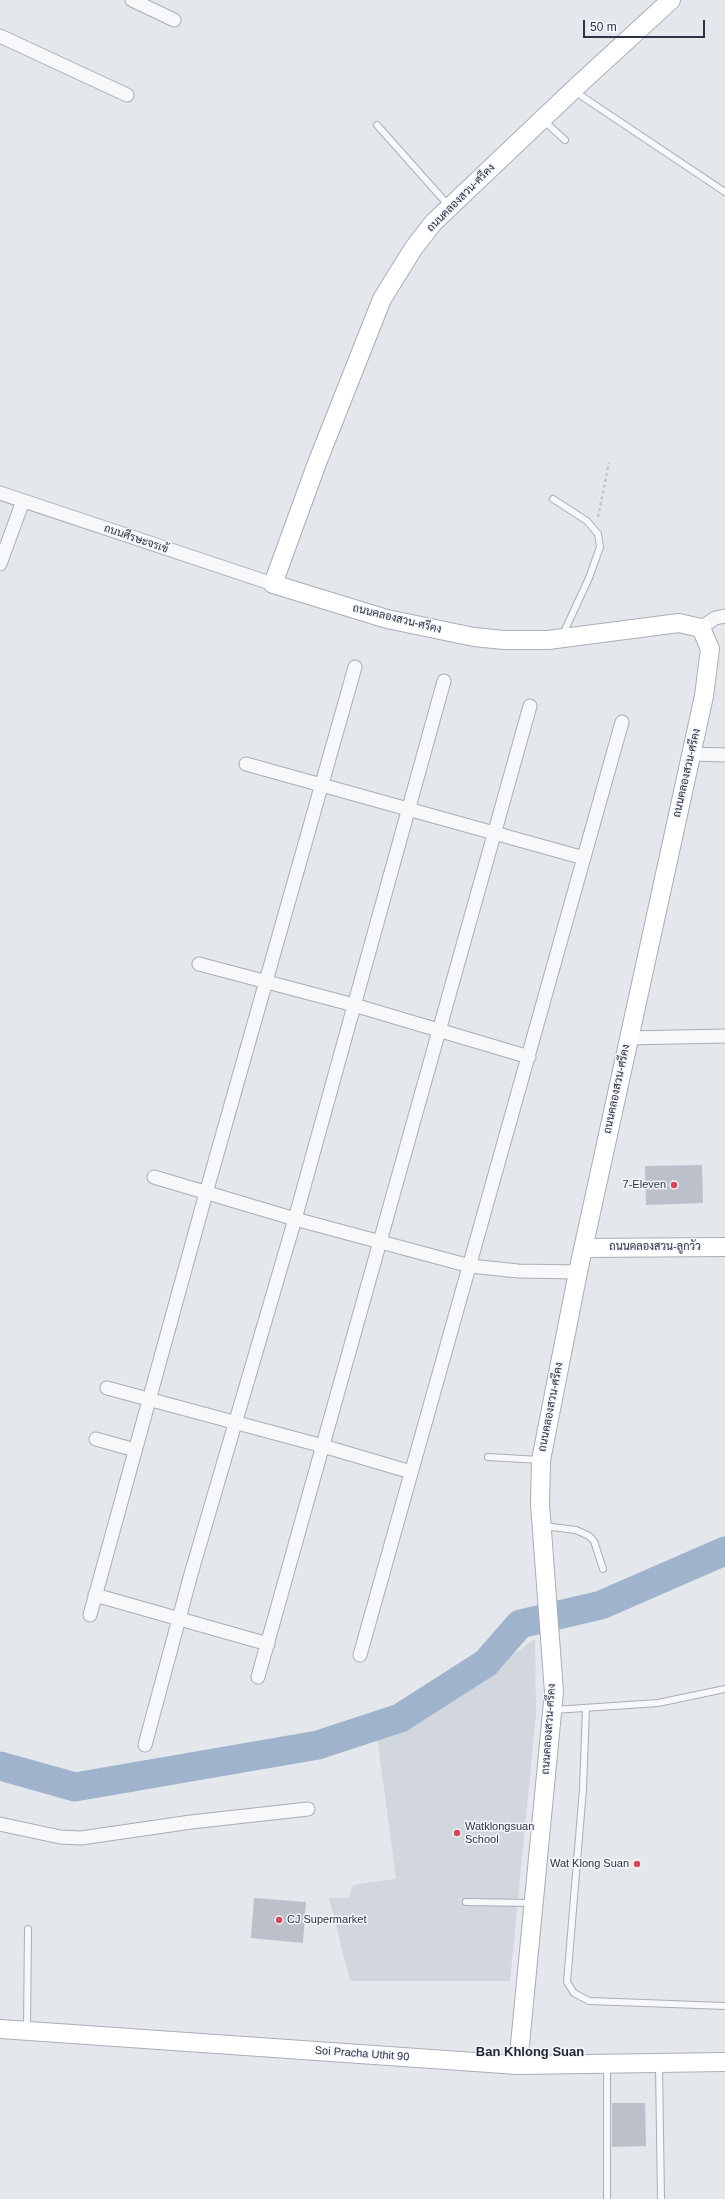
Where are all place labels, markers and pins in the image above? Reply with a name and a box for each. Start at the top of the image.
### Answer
place label: 7-Eleven [623,1178,666,1192]
marker: 7-Eleven [669,1180,679,1190]
place label: Watklongsuan School [465,1820,534,1846]
marker: Watklongsuan School [452,1828,462,1838]
place label: Wat Klong Suan [550,1857,629,1871]
marker: Wat Klong Suan [632,1859,642,1869]
place label: CJ Supermarket [287,1913,366,1927]
marker: CJ Supermarket [274,1915,284,1925]

